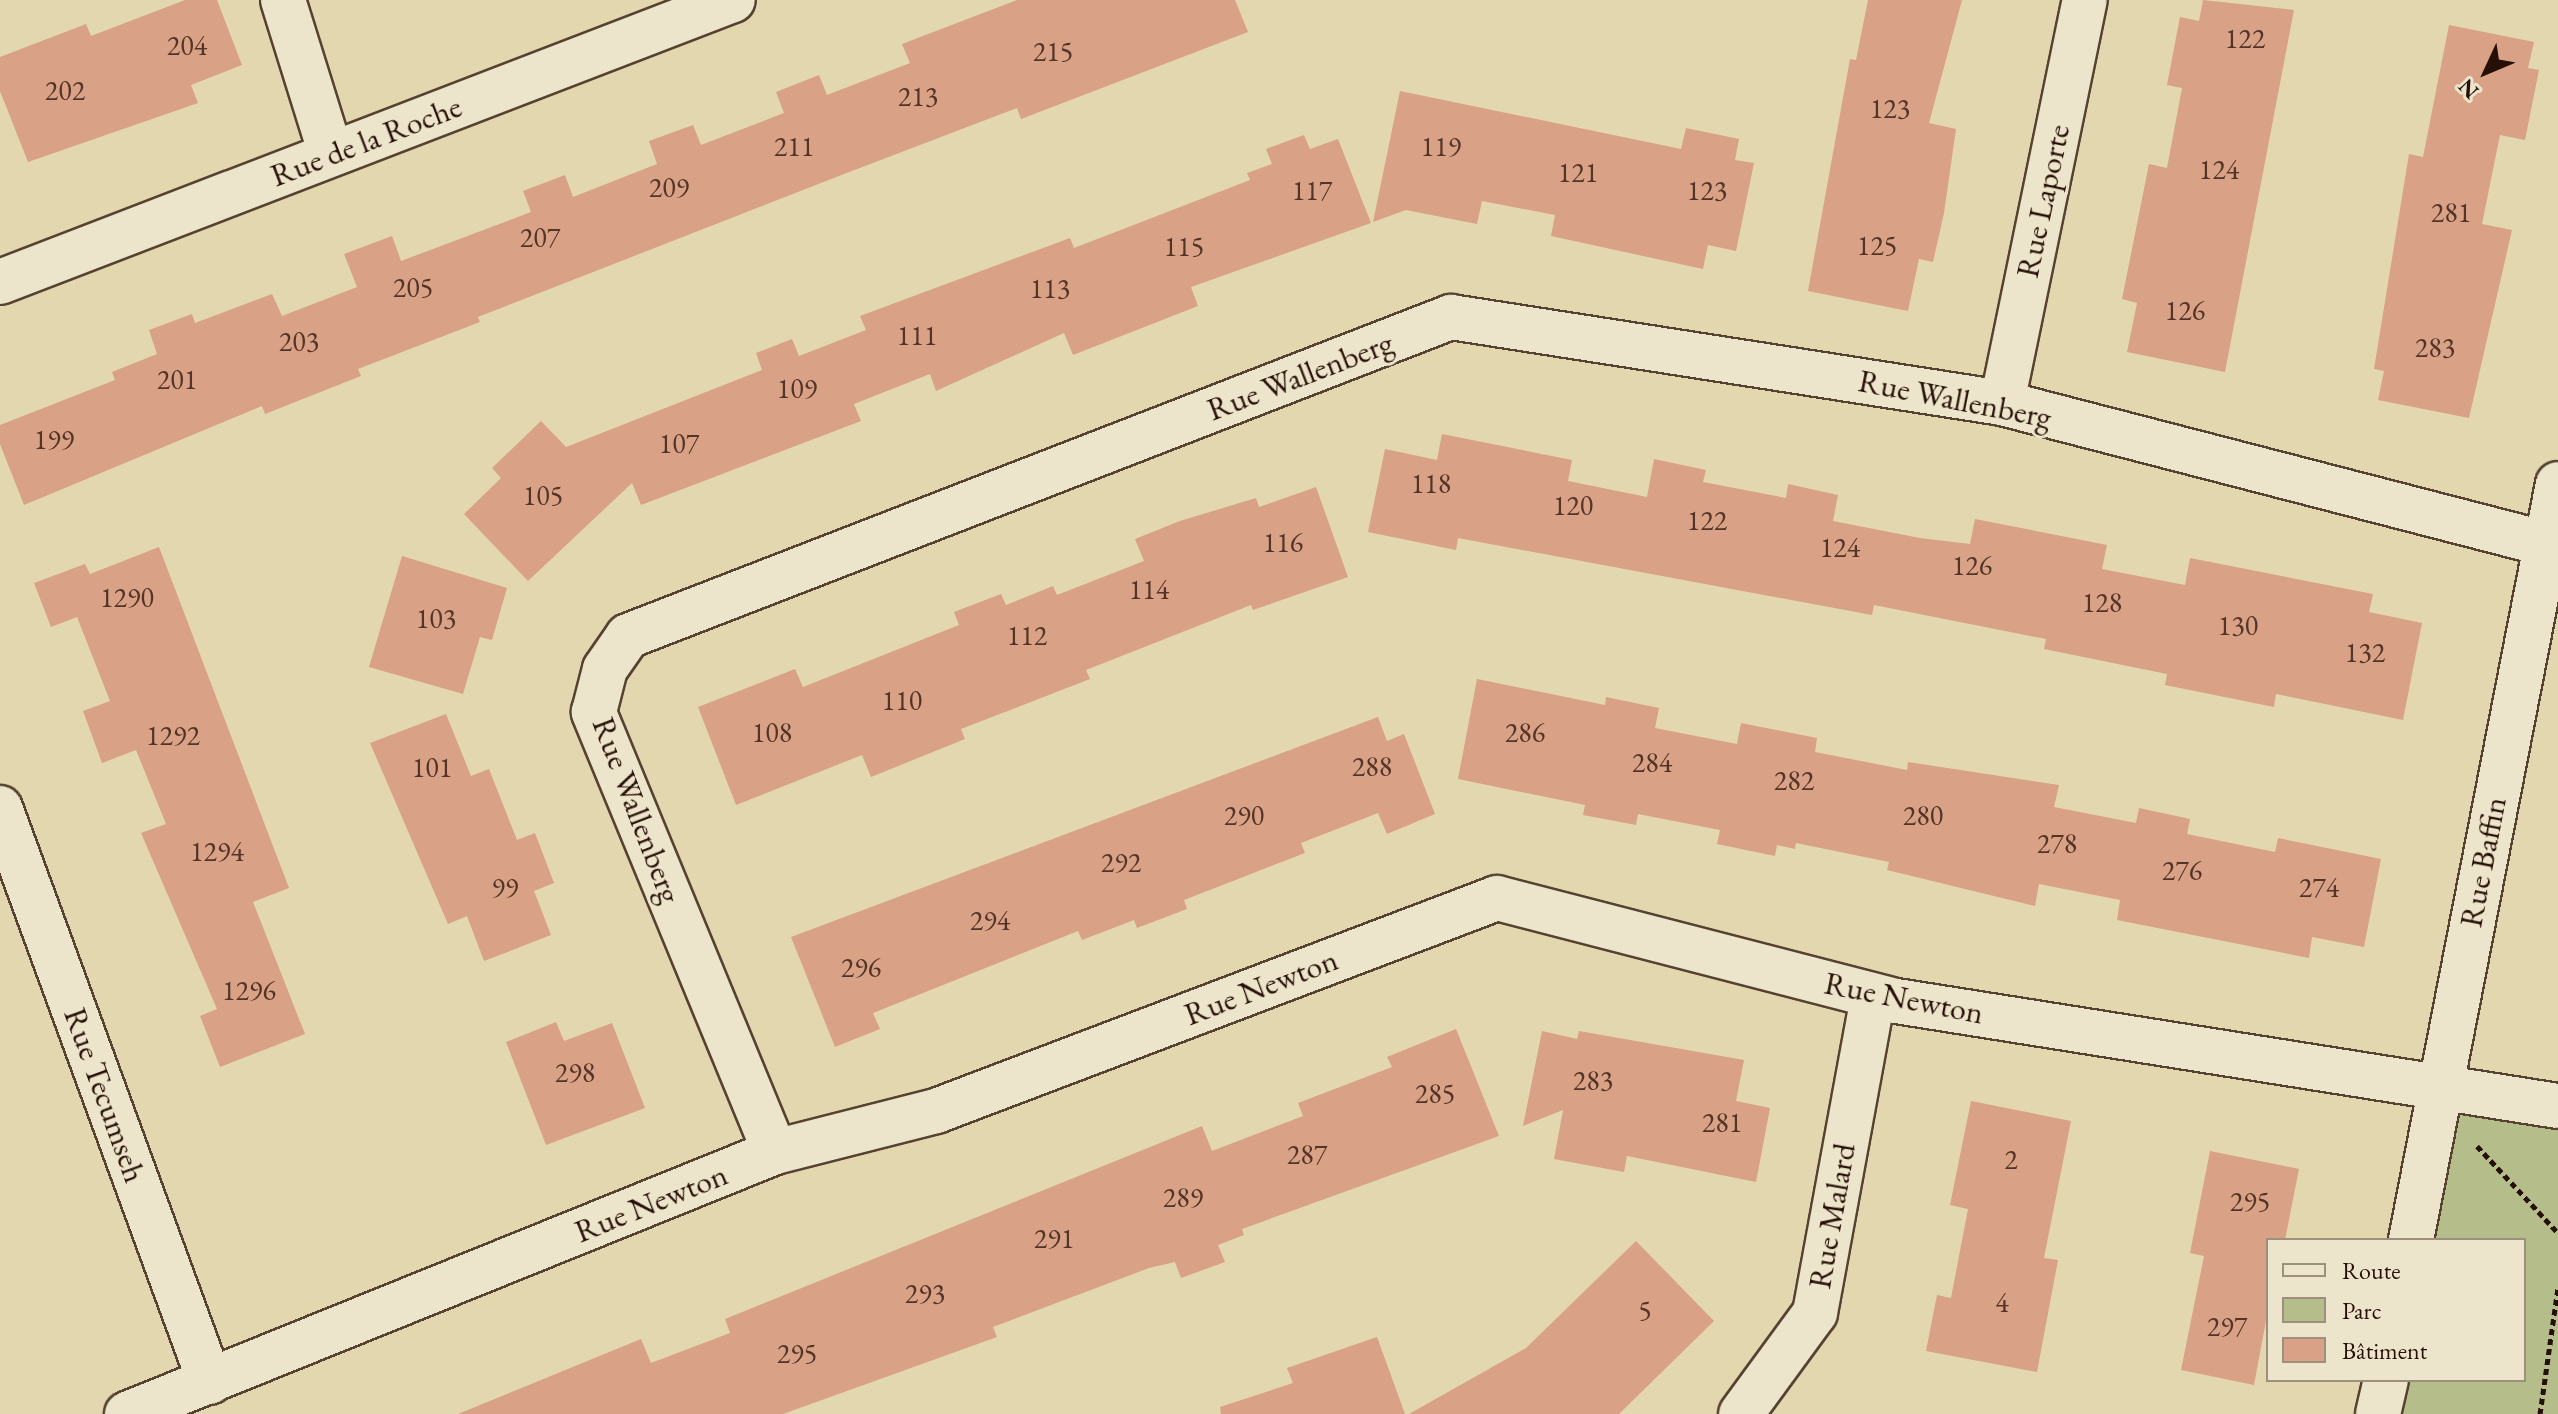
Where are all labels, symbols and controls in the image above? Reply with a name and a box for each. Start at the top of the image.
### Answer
house number: 122 [2225,21,2265,55]
house number: 204 [167,28,207,62]
north arrow [2446,32,2526,112]
house number: 215 [1033,34,1073,68]
house number: 202 [45,73,85,107]
text: N [2452,73,2485,105]
house number: 213 [898,79,938,113]
street label: Rue de la Roche [265,87,467,195]
house number: 123 [1870,91,1910,125]
street label: Rue Laporte [2008,121,2078,281]
house number: 211 [774,129,814,163]
house number: 119 [1421,129,1461,163]
house number: 124 [2199,152,2239,186]
house number: 121 [1558,155,1598,189]
house number: 209 [649,170,689,204]
house number: 117 [1292,173,1332,207]
house number: 123 [1687,173,1727,207]
house number: 281 [2431,195,2471,229]
house number: 207 [520,220,560,254]
house number: 125 [1857,228,1897,262]
house number: 115 [1164,229,1204,263]
house number: 205 [393,270,433,304]
house number: 113 [1030,271,1070,305]
house number: 126 [2165,293,2205,327]
house number: 111 [897,318,937,352]
street label: Rue Wallenberg [1202,323,1398,429]
house number: 203 [279,324,319,358]
house number: 283 [2415,330,2455,364]
street label: Rue Wallenberg [1855,361,2055,437]
house number: 201 [157,362,197,396]
house number: 109 [777,371,817,405]
house number: 199 [34,422,74,456]
house number: 107 [659,426,699,460]
house number: 118 [1411,466,1451,500]
house number: 105 [523,478,563,512]
house number: 120 [1553,488,1593,522]
house number: 122 [1687,503,1727,537]
house number: 116 [1263,525,1303,559]
house number: 124 [1820,530,1860,564]
house number: 126 [1952,548,1992,582]
house number: 114 [1129,572,1169,606]
house number: 1290 [100,580,154,614]
house number: 128 [2082,585,2122,619]
house number: 103 [416,601,456,635]
house number: 130 [2218,608,2258,642]
house number: 112 [1007,618,1047,652]
house number: 132 [2345,635,2385,669]
house number: 110 [882,683,922,717]
street label: Rue Wallenberg [584,712,690,908]
house number: 108 [752,715,792,749]
house number: 286 [1505,715,1545,749]
house number: 1292 [146,718,200,752]
house number: 284 [1632,745,1672,779]
house number: 288 [1352,749,1392,783]
house number: 101 [412,750,452,784]
house number: 282 [1774,763,1814,797]
street label: Rue Baffin [2452,794,2514,930]
house number: 290 [1224,798,1264,832]
house number: 280 [1903,798,1943,832]
house number: 278 [2037,826,2077,860]
house number: 1294 [190,834,244,868]
house number: 292 [1101,845,1141,879]
house number: 276 [2162,853,2202,887]
house number: 99 [492,870,518,904]
house number: 274 [2299,870,2339,904]
house number: 294 [970,903,1010,937]
street label: Rue Newton [1179,940,1343,1034]
house number: 296 [841,950,881,984]
street label: Rue Newton [1821,964,1987,1032]
house number: 1296 [222,973,276,1007]
street label: Rue Tecumseh [56,1003,154,1187]
house number: 298 [555,1055,595,1089]
house number: 283 [1573,1063,1613,1097]
house number: 285 [1415,1076,1455,1110]
house number: 281 [1702,1105,1742,1139]
house number: 287 [1287,1137,1327,1171]
street label: Rue Malard [1800,1140,1864,1292]
house number: 2 [2004,1142,2018,1176]
street label: Rue Newton [569,1155,733,1251]
house number: 289 [1163,1180,1203,1214]
house number: 295 [2230,1184,2270,1218]
house number: 291 [1034,1221,1074,1255]
legend [2266,1238,2526,1382]
text: Route [2342,1255,2401,1286]
house number: 293 [905,1276,945,1310]
house number: 4 [1995,1285,2009,1319]
house number: 5 [1638,1293,1652,1327]
text: Parc [2342,1295,2381,1326]
house number: 297 [2207,1309,2247,1343]
text: Bâtiment [2342,1335,2427,1366]
house number: 295 [777,1336,817,1370]

